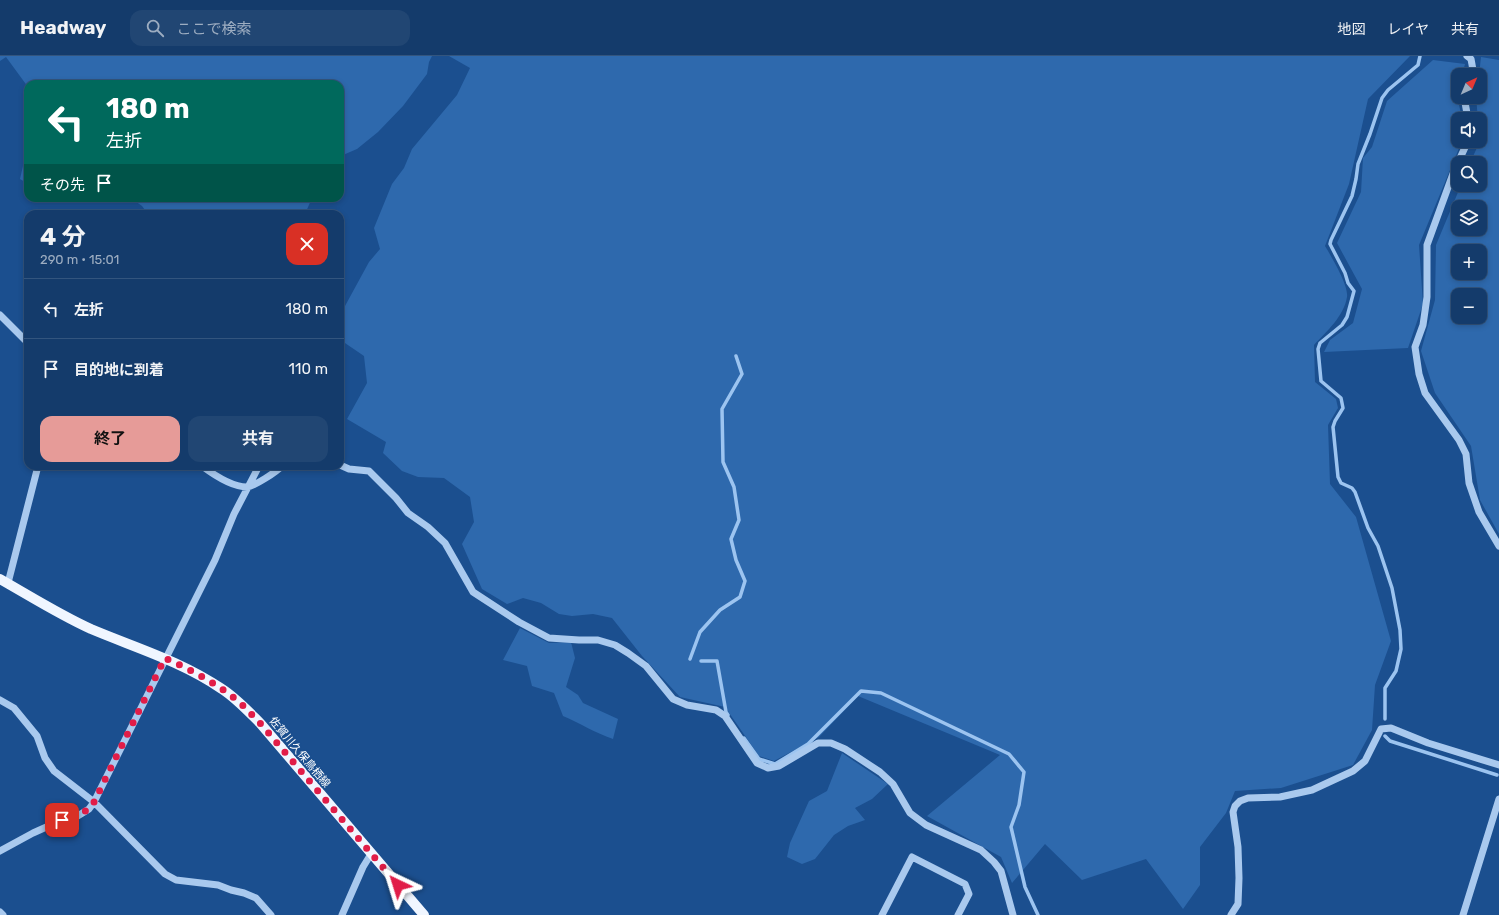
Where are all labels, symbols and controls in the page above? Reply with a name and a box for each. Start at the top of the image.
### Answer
search box [130,10,410,46]
text: Headway [20,16,106,39]
icon: search [144,17,166,39]
text: ここで検索 [176,20,251,38]
text: 地図 [1337,21,1365,38]
text: レイヤ [1387,21,1429,38]
text: 共有 [1451,21,1479,38]
north arrow [1451,68,1487,104]
map controls [1451,68,1487,324]
text: 180 m [106,92,190,125]
icon: left [40,96,92,148]
button: sound [1451,112,1487,148]
text: 左折 [106,130,142,152]
button: search [1451,156,1487,192]
icon: arrive [93,172,115,194]
text: その先 [40,176,85,194]
button: layers [1451,200,1487,236]
text: 4 分 [40,223,86,251]
button: close [286,223,328,265]
button: + [1451,244,1487,280]
text: 290 m · 15:01 [40,252,119,267]
button: − [1451,288,1487,324]
icon: left [40,298,62,320]
text: 180 m [286,300,328,318]
text: 左折 [74,301,104,319]
icon: arrive [40,358,62,380]
text: 110 m [289,360,328,378]
text: 目的地に到着 [74,361,164,379]
button: 終了 [40,416,180,462]
button: 共有 [188,416,328,462]
street label: 佐賀川久保鳥栖線 [266,714,333,790]
pin [45,803,79,837]
icon: arrive [51,809,73,831]
position arrow [377,864,419,906]

